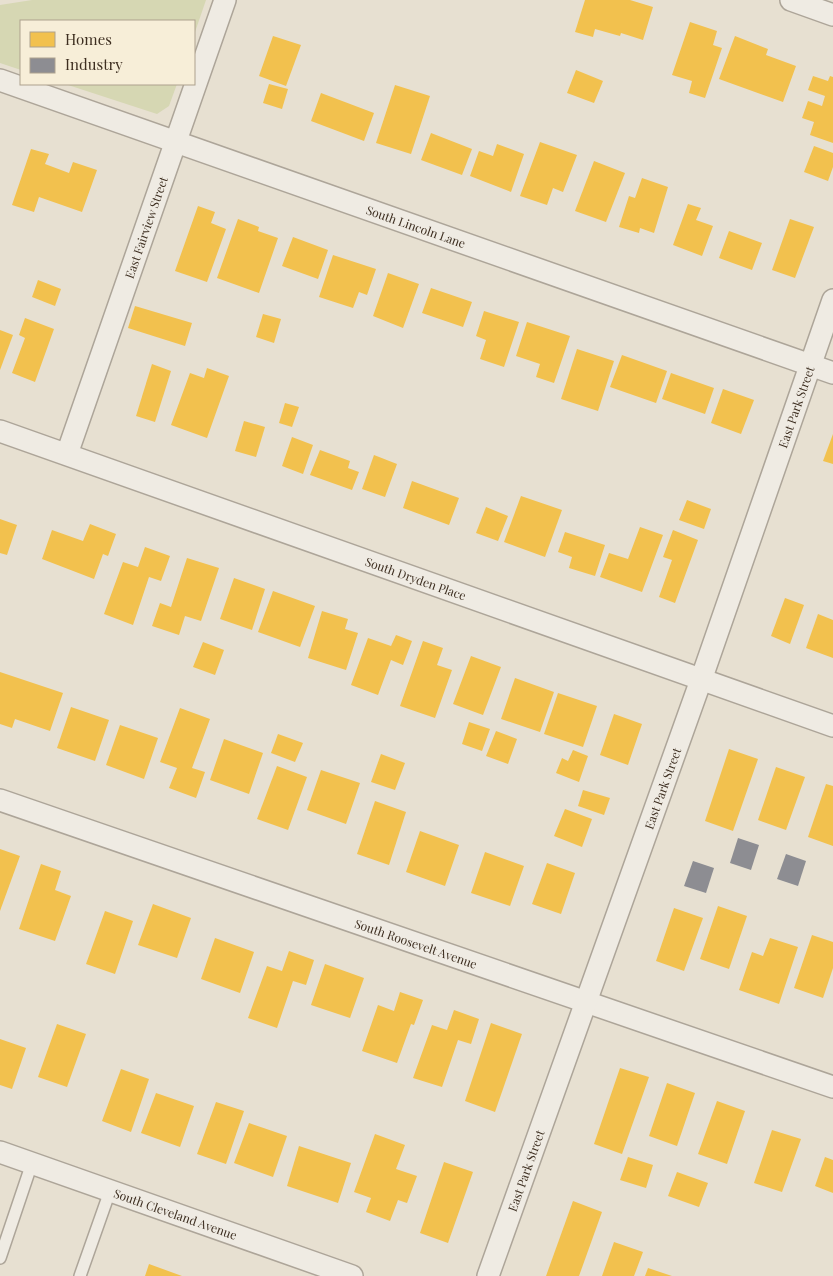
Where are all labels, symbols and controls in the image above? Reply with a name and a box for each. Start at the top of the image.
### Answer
legend [20,20,195,85]
text: Homes [65,29,112,49]
text: Industry [65,54,123,74]
street label: East Fairview Street [121,174,171,280]
street label: South Lincoln Lane [364,201,468,251]
street label: East Park Street [774,363,818,450]
street label: South Dryden Place [363,553,468,603]
street label: East Park Street [640,745,684,831]
street label: South Roosevelt Avenue [353,915,479,972]
street label: East Park Street [504,1127,548,1213]
street label: South Cleveland Avenue [112,1185,239,1243]

